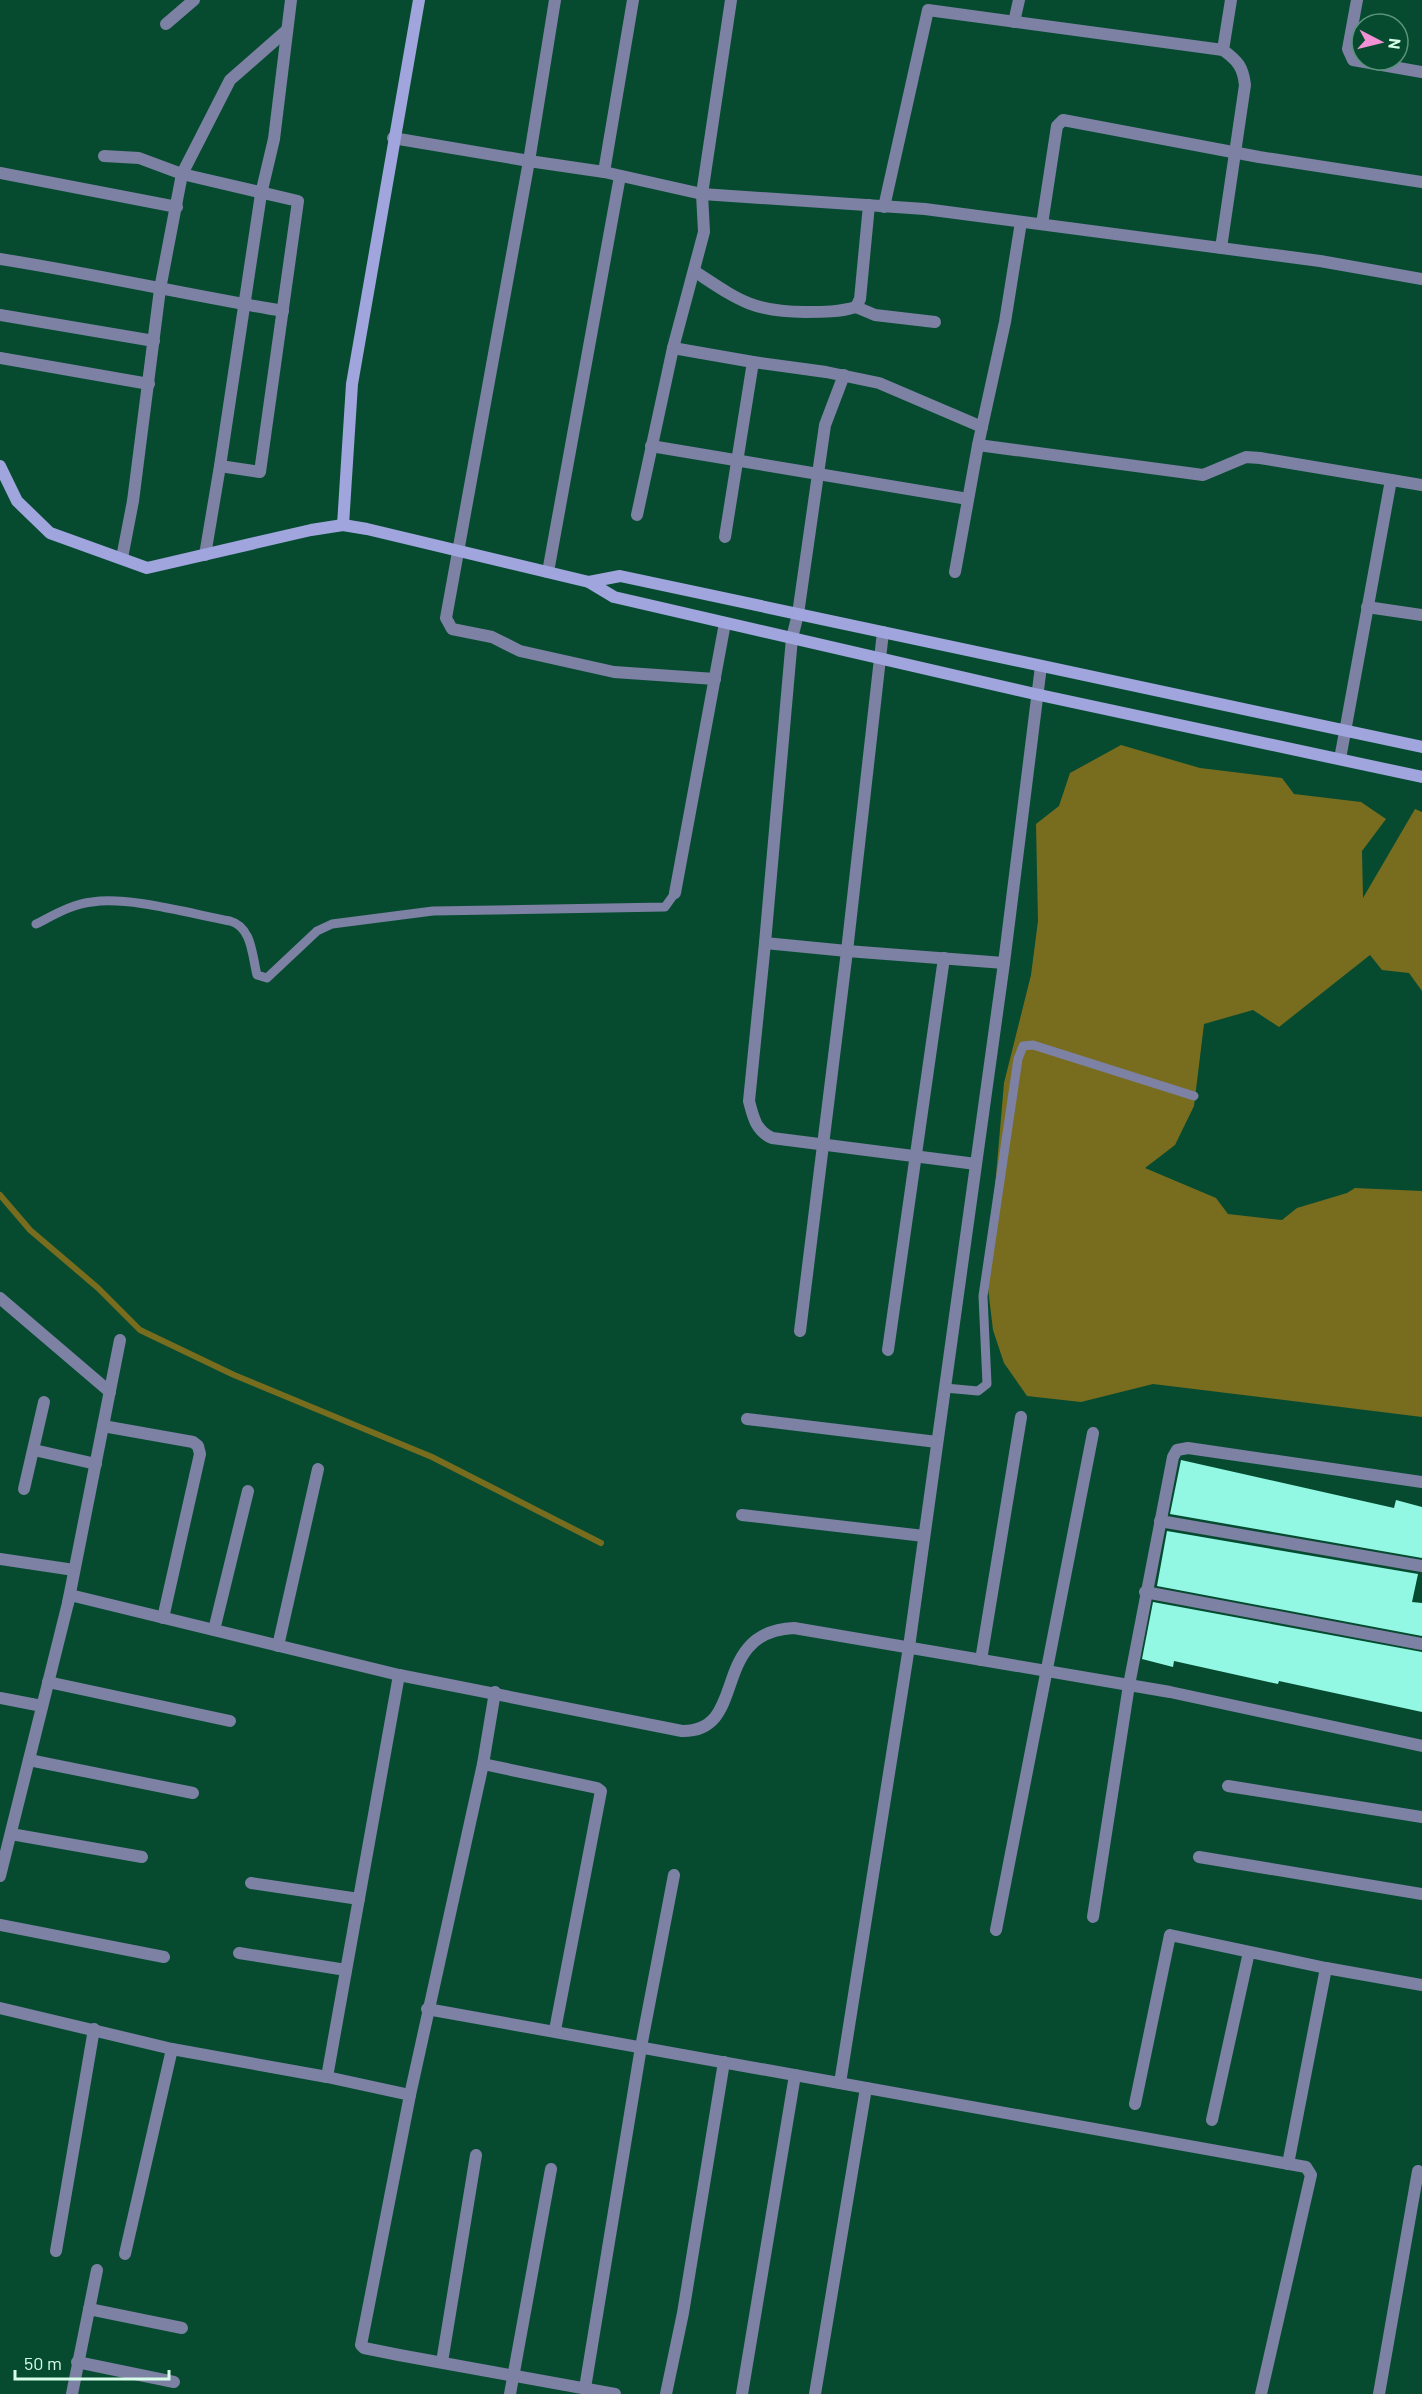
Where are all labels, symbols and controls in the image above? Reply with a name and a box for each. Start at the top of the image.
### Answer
north arrow [1350,12,1410,72]
text: N [1385,37,1405,50]
scale bar [15,2343,170,2381]
text: 50 m [24,2352,62,2374]

